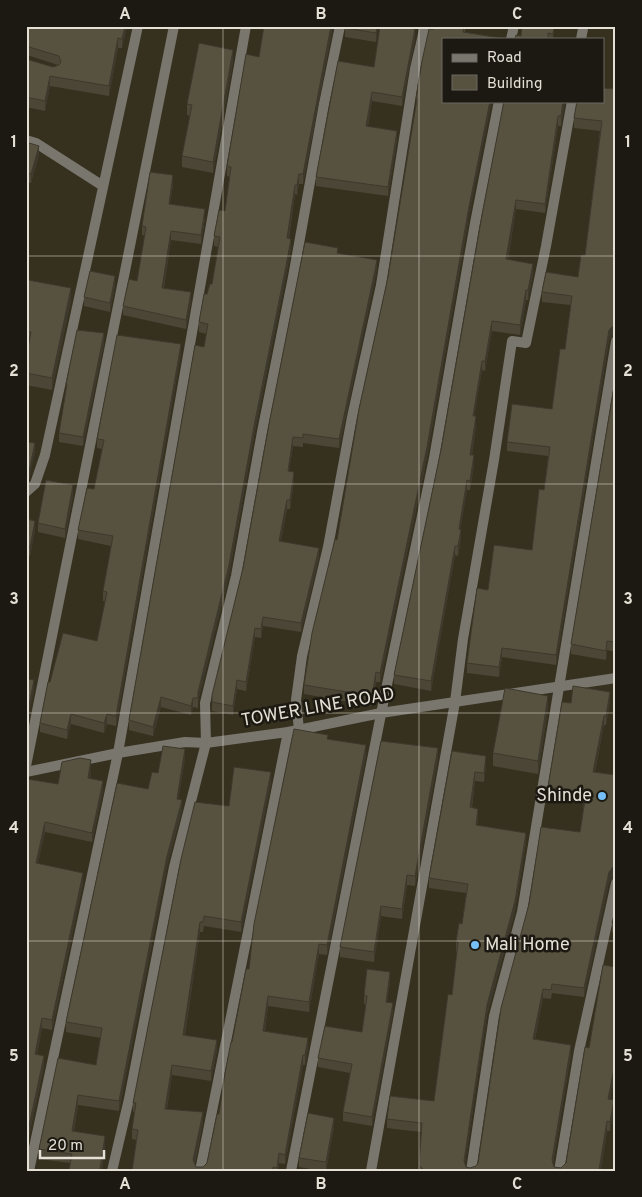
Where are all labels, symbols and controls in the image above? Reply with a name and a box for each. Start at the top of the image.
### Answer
text: A [119,5,131,25]
text: B [315,5,327,25]
text: C [512,5,522,25]
legend [442,38,604,102]
text: Road [487,49,522,68]
text: Building [487,75,542,94]
text: 1 [11,133,17,153]
text: 1 [625,133,631,153]
text: 2 [9,362,19,382]
text: 2 [623,362,633,382]
text: 3 [9,590,19,610]
text: 3 [623,590,633,610]
street label: TOWER LINE ROAD [240,683,396,733]
place label: Shinde [536,785,592,808]
marker: Shinde [596,790,608,802]
text: 4 [9,819,19,839]
text: 4 [623,819,633,839]
place label: Mali Home [485,934,570,957]
marker: Mali Home [469,939,481,951]
text: 5 [9,1047,19,1067]
text: 5 [623,1047,633,1067]
scale bar [40,1127,104,1159]
text: 20 m [48,1137,83,1156]
text: A [119,1175,131,1195]
text: B [315,1175,327,1195]
text: C [512,1175,522,1195]

